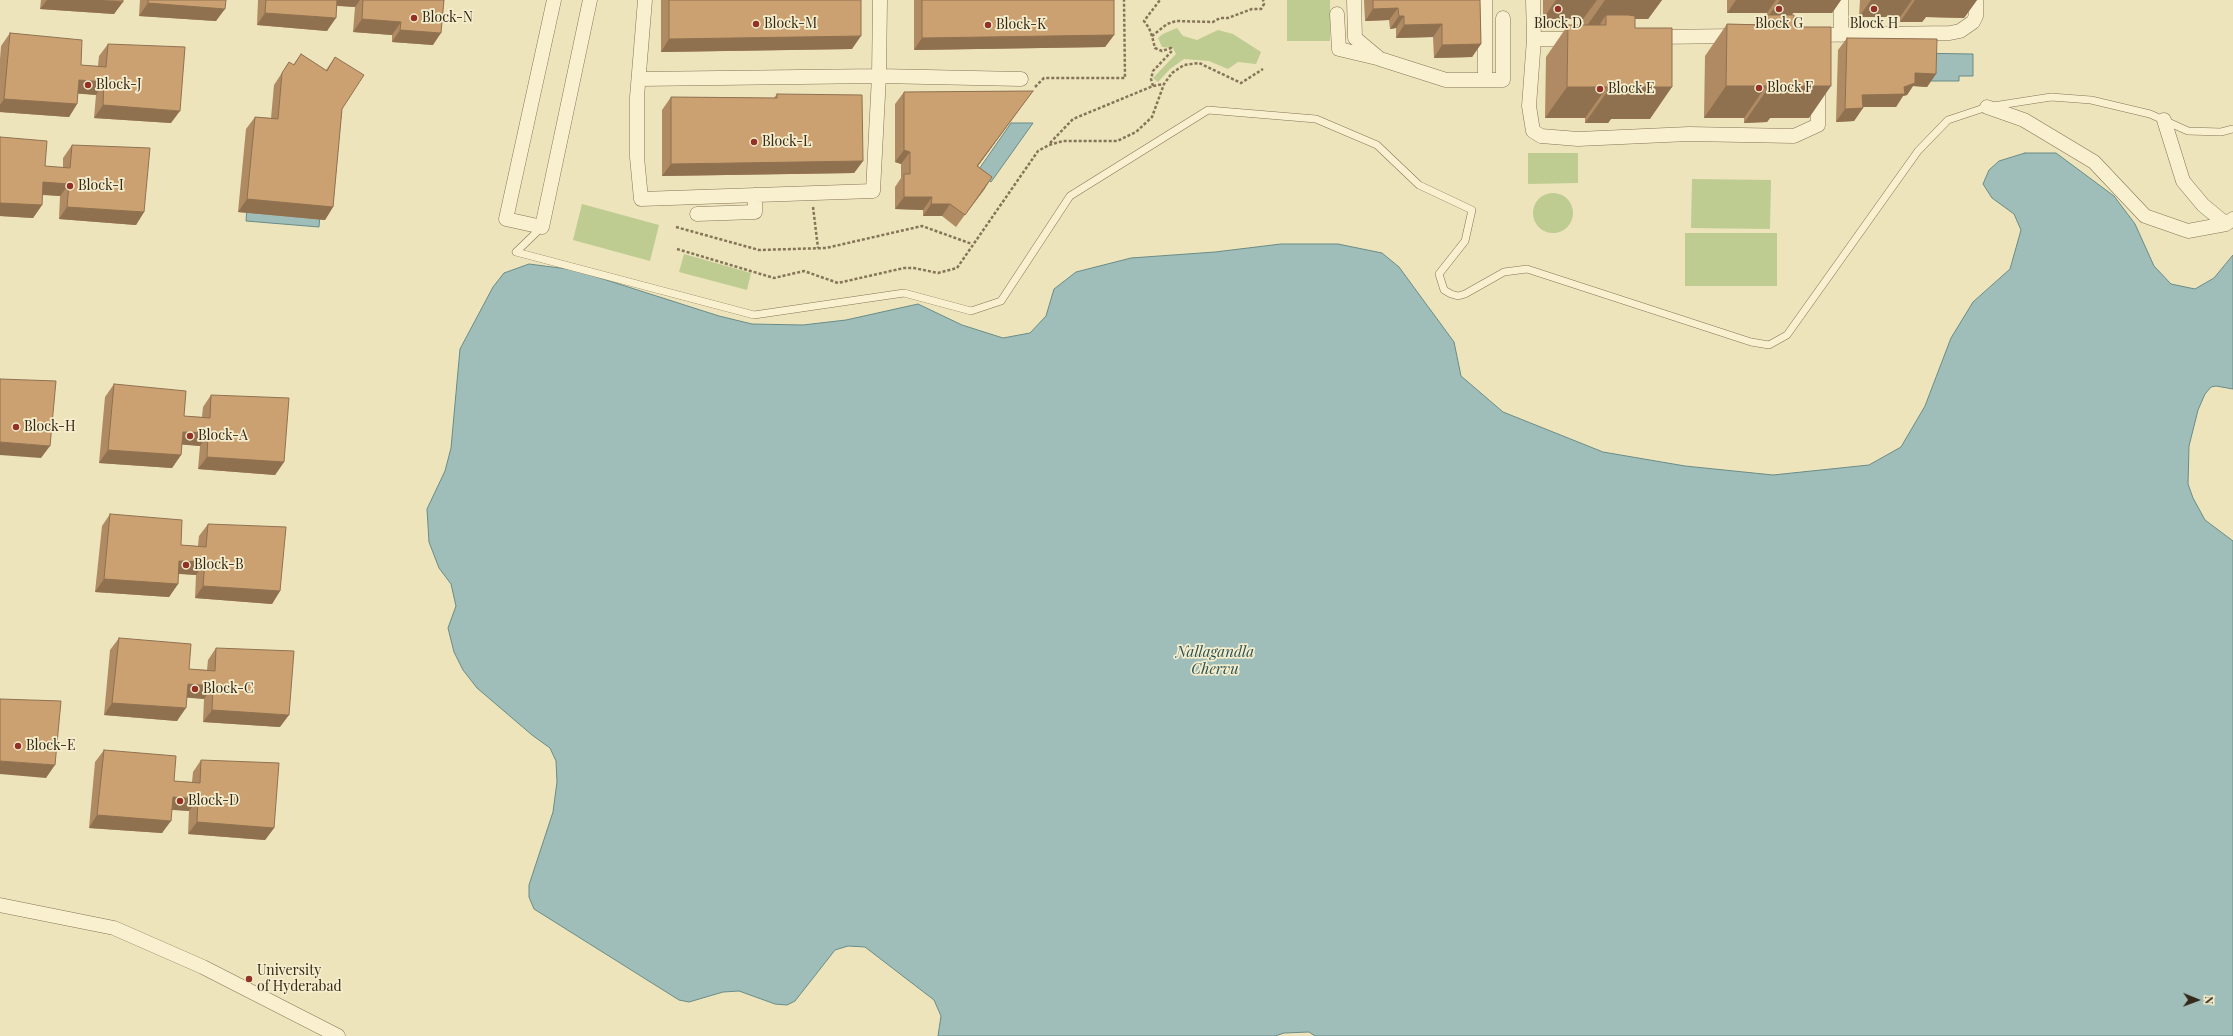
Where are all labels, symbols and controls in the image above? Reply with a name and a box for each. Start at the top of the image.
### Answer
marker: Block D [1553,4,1563,14]
marker: Block G [1774,4,1784,14]
marker: Block H [1869,4,1879,14]
place label: Block-N [422,10,473,26]
marker: Block-N [409,13,419,23]
place label: Block-M [764,16,817,32]
place label: Block D [1534,16,1582,32]
place label: Block G [1755,16,1803,32]
place label: Block H [1850,16,1898,32]
place label: Block-K [996,17,1046,33]
marker: Block-M [751,19,761,29]
marker: Block-K [983,20,993,30]
place label: Block-J [96,77,142,93]
marker: Block-J [83,80,93,90]
place label: Block F [1767,80,1813,96]
place label: Block E [1608,81,1655,97]
marker: Block F [1754,83,1764,93]
marker: Block E [1595,84,1605,94]
place label: Block-L [762,134,811,150]
marker: Block-L [749,137,759,147]
place label: Block-I [78,178,124,194]
marker: Block-I [65,181,75,191]
place label: Block-H [24,419,76,435]
marker: Block-H [11,422,21,432]
place label: Block-A [198,428,248,444]
marker: Block-A [185,431,195,441]
place label: Block-B [194,557,244,573]
marker: Block-B [181,560,191,570]
water label: Nallagandla Chervu [1176,643,1254,678]
place label: Block-C [203,681,254,697]
marker: Block-C [190,684,200,694]
place label: Block-E [26,738,76,754]
marker: Block-E [13,741,23,751]
place label: Block-D [188,793,239,809]
marker: Block-D [175,796,185,806]
place label: University of Hyderabad [257,963,342,996]
marker: University of Hyderabad [244,974,254,984]
north arrow [2177,980,2217,1020]
text: N [2202,996,2217,1004]

